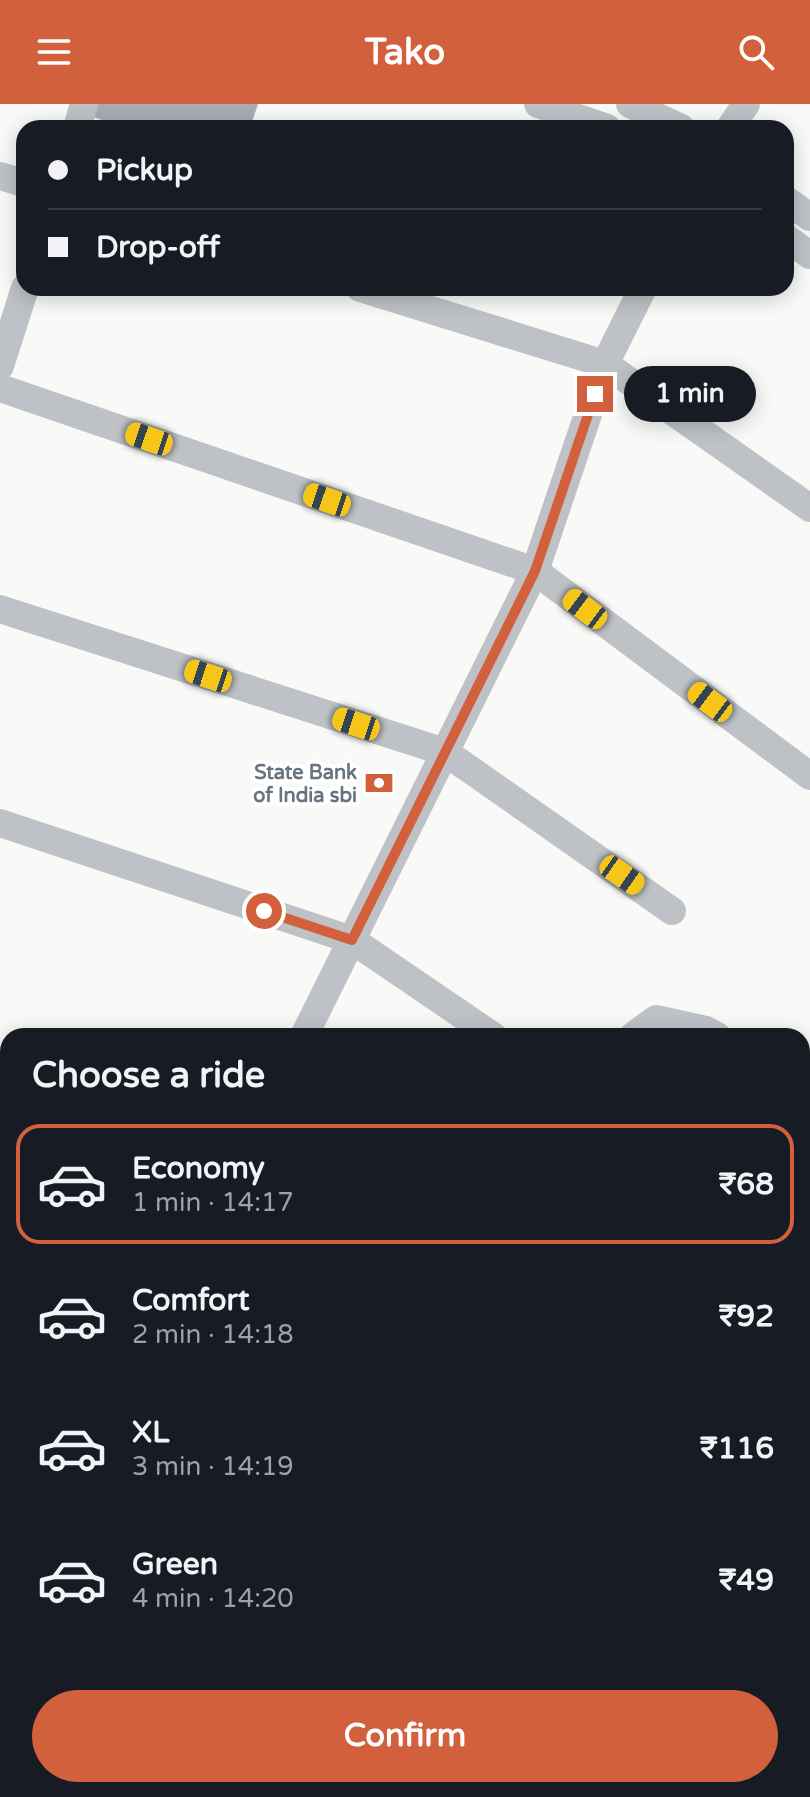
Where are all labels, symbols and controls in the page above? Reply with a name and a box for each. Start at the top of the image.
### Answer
icon: menu [32,30,76,74]
icon: search [734,30,778,74]
text: Tako [365,31,445,74]
text: Pickup [96,152,193,189]
text: Drop-off [96,229,220,266]
callout: 1 min [623,366,755,422]
route end [577,376,613,412]
text: 1 min [655,378,725,409]
car [122,420,176,458]
car [300,481,354,519]
car [559,585,611,633]
car [181,657,235,695]
car [684,678,736,726]
car [329,705,383,743]
place label: State Bank of India sbi [253,761,357,808]
bank icon: State Bank of India sbi [364,768,394,798]
car [595,851,649,899]
route start [246,893,282,929]
text: Choose a ride [32,1054,265,1097]
icon: car [36,1148,108,1220]
text: Economy [132,1150,265,1187]
text: ₹68 [719,1166,774,1203]
text: 1 min · 14:17 [132,1187,294,1218]
icon: car [36,1280,108,1352]
text: Comfort [132,1282,250,1319]
text: ₹92 [719,1298,774,1335]
text: 2 min · 14:18 [132,1319,294,1350]
icon: car [36,1412,108,1484]
text: XL [132,1414,169,1451]
text: ₹116 [700,1430,774,1467]
text: 3 min · 14:19 [132,1451,294,1482]
icon: car [36,1544,108,1616]
text: Green [132,1546,218,1583]
text: ₹49 [719,1562,774,1599]
text: 4 min · 14:20 [132,1583,294,1614]
button: Confirm [32,1690,778,1782]

